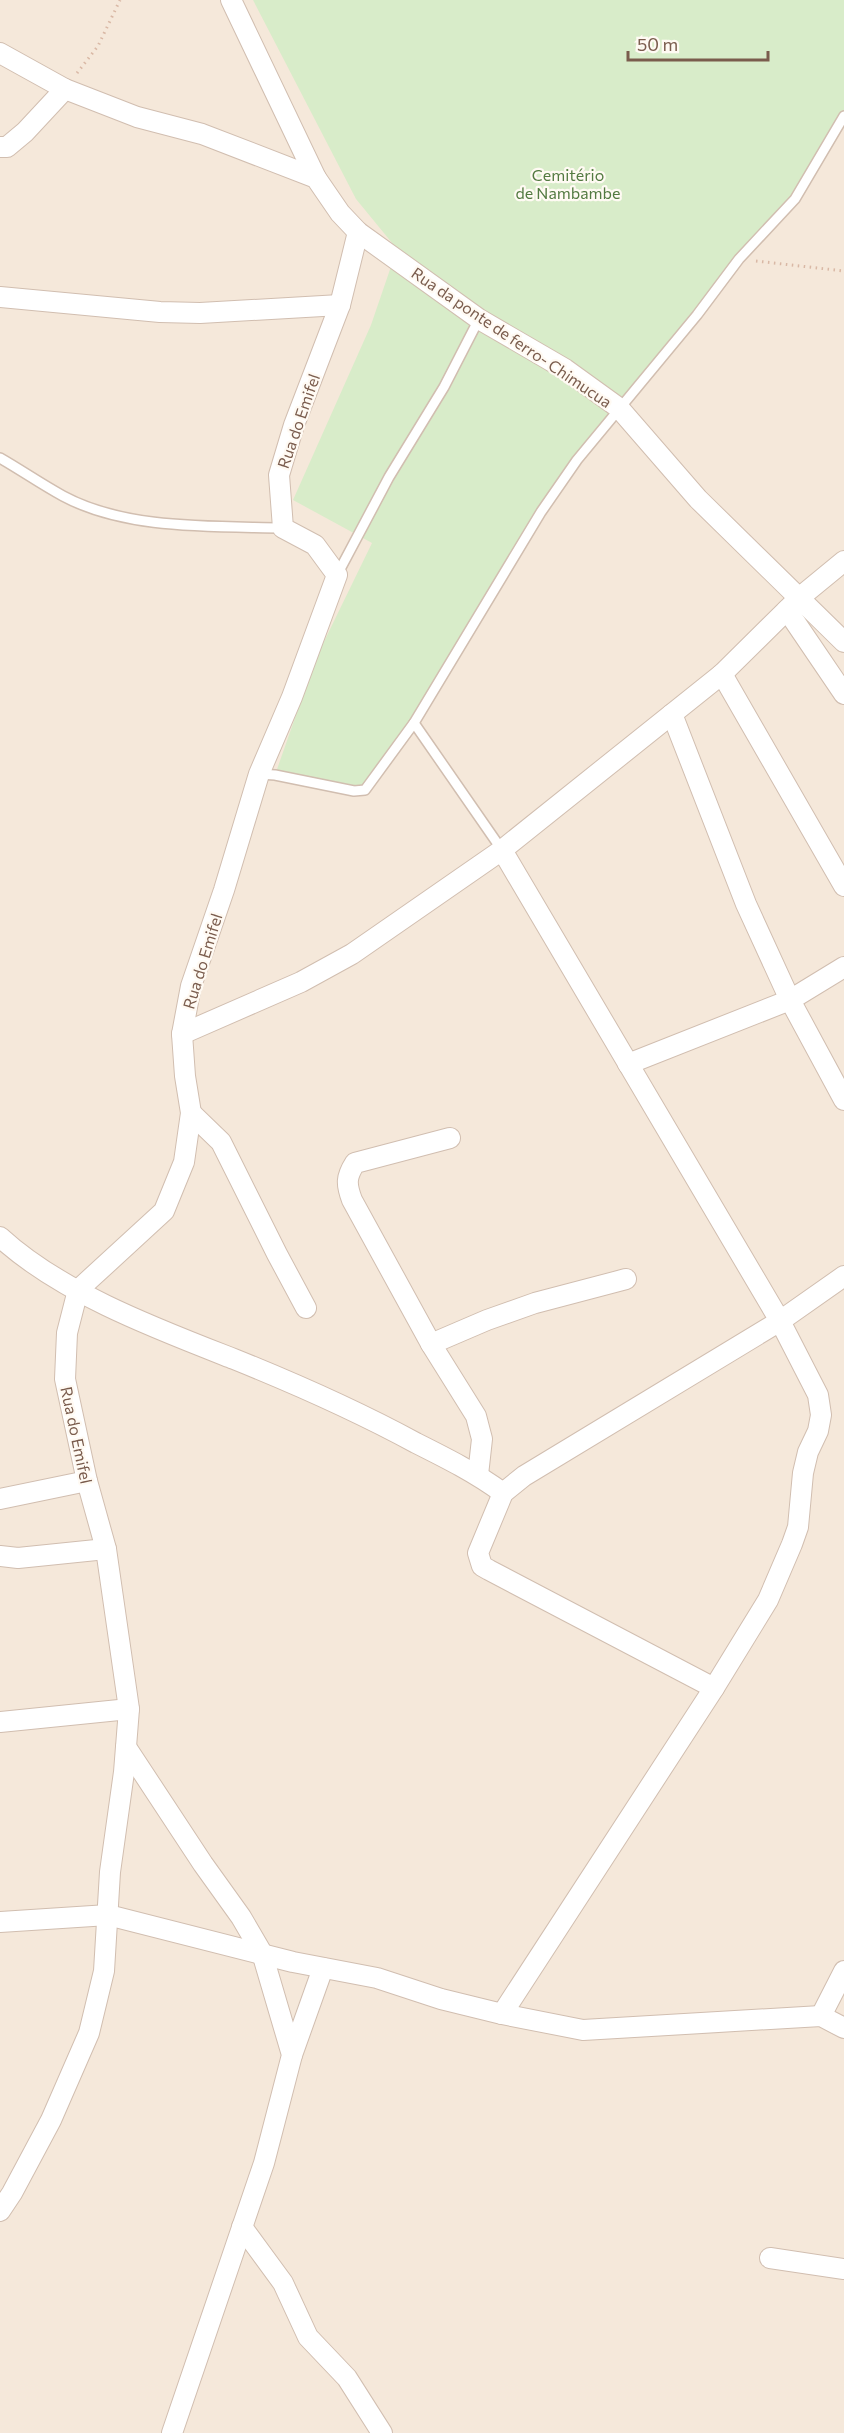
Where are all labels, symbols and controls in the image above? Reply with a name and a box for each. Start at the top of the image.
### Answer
scale bar [628,24,768,62]
text: 50 m [637,33,678,55]
park label: Cemitério de Nambambe [516,165,620,202]
street label: Rua da ponte de ferro- Chimucua [408,263,616,411]
street label: Rua do Emifel [273,371,323,471]
street label: Rua do Emifel [178,911,226,1011]
street label: Rua do Emifel [57,1385,97,1485]

